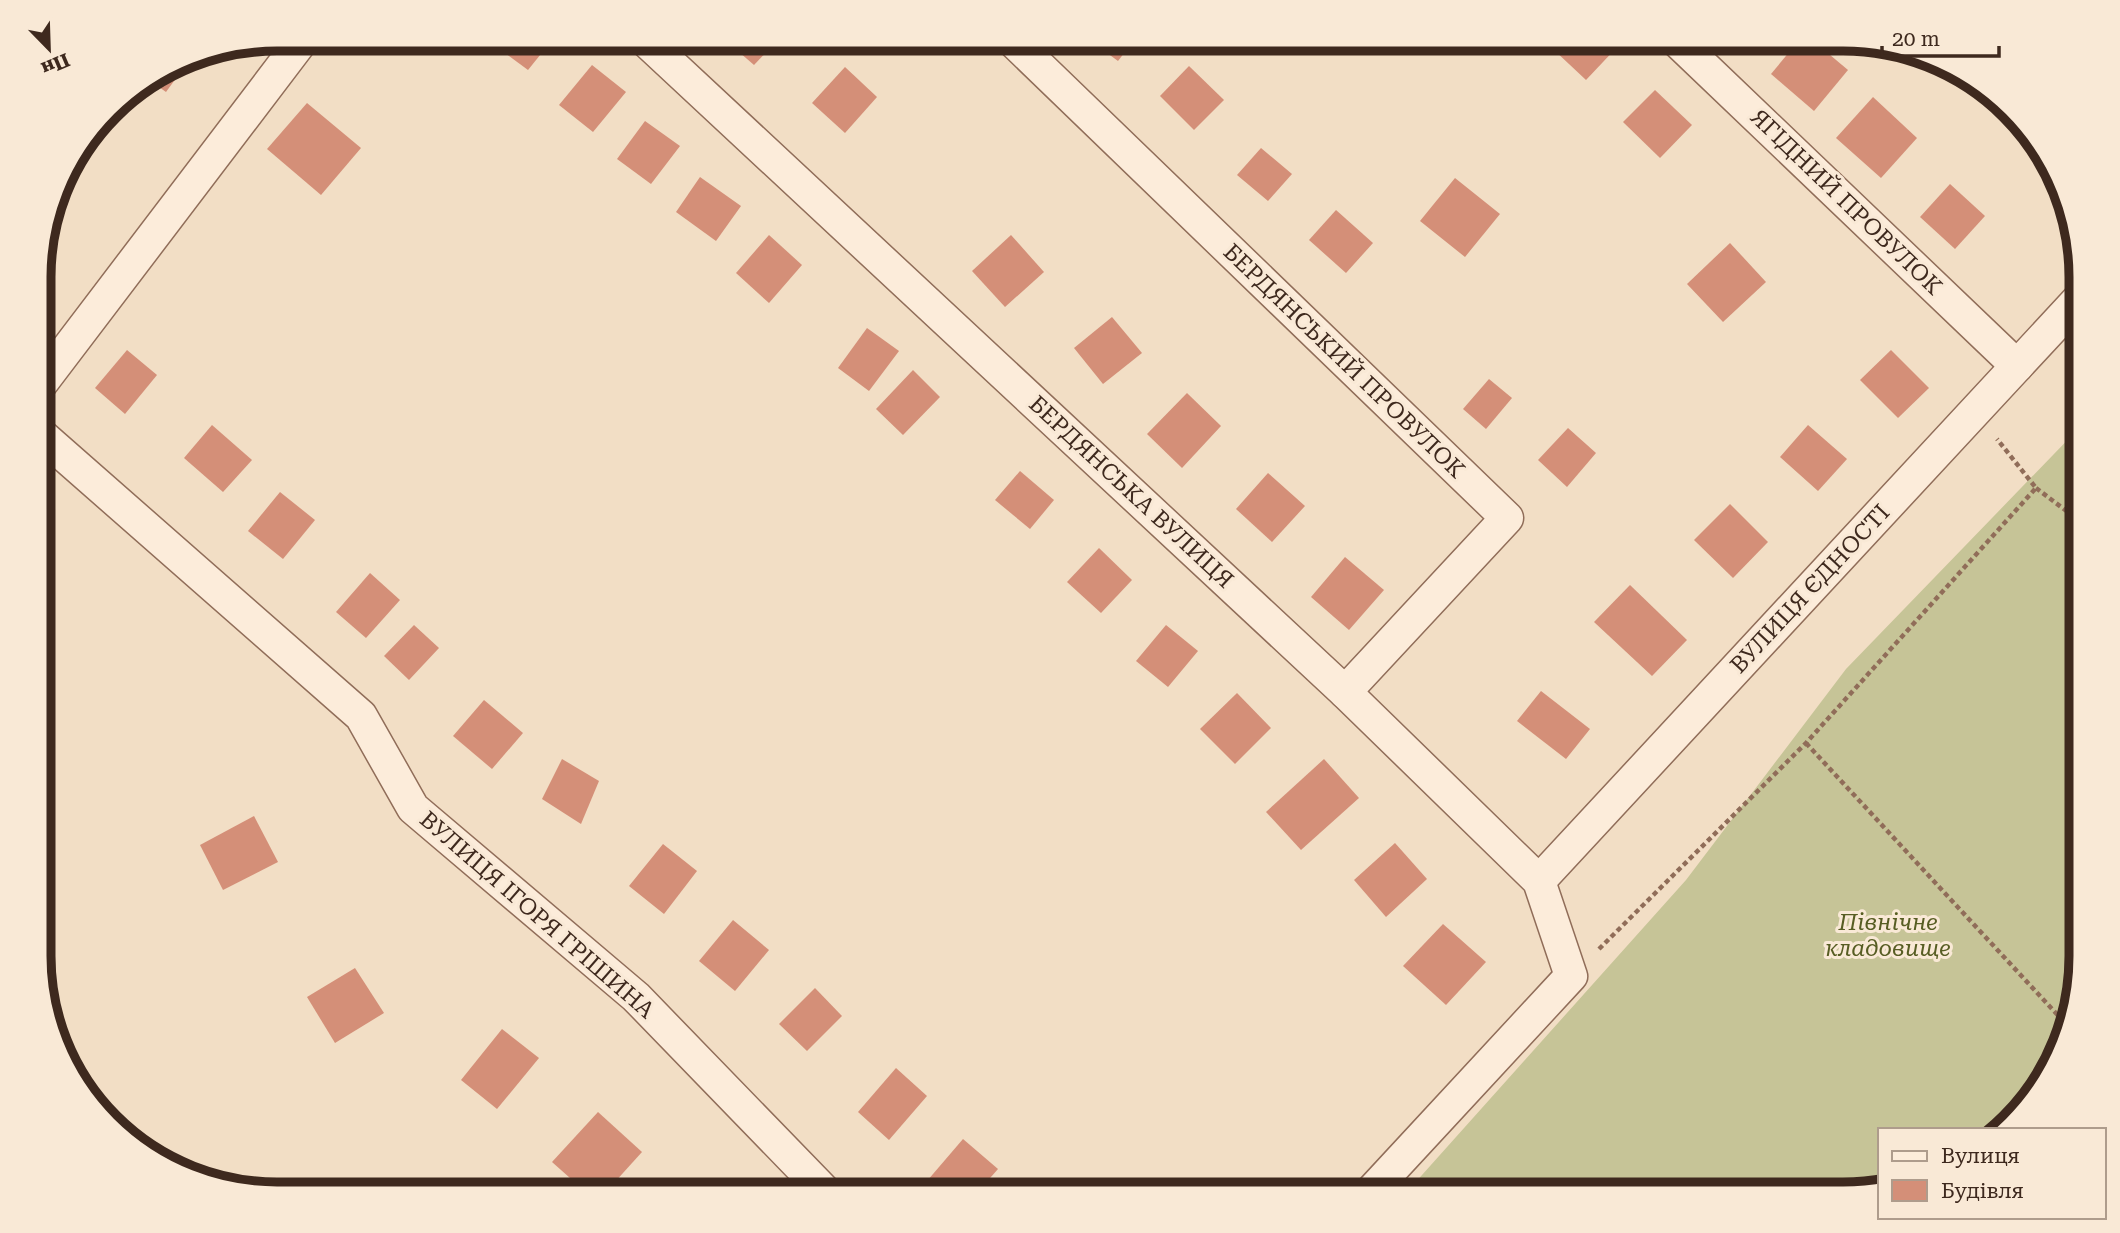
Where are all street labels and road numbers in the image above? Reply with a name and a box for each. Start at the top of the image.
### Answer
street label: ЯГІДНИЙ ПРОВУЛОК [1745,104,1947,301]
street label: БЕРДЯНСЬКИЙ ПРОВУЛОК [1218,238,1470,484]
street label: БЕРДЯНСЬКА ВУЛИЦЯ [1023,390,1239,594]
street label: ВУЛИЦЯ ЄДНОСТІ [1725,499,1895,679]
street label: ВУЛИЦЯ ІГОРЯ ГРІШИНА [414,806,660,1024]

